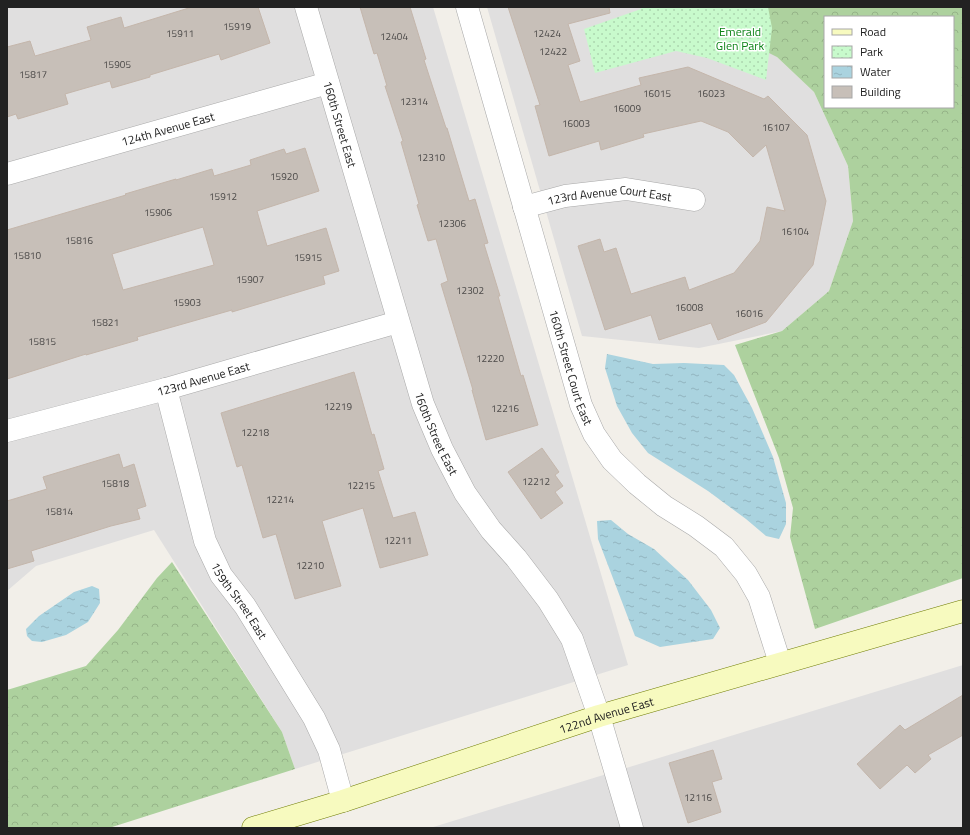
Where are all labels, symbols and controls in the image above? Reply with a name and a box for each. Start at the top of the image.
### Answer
legend [824,16,954,108]
house number: 15919 [223,19,251,34]
park label: Emerald Glen Park [716,22,764,55]
text: Road [860,22,886,41]
house number: 15911 [166,26,194,41]
house number: 12424 [533,26,561,41]
house number: 12404 [380,29,408,44]
text: Park [860,42,883,61]
house number: 12422 [539,44,567,59]
house number: 15905 [103,57,131,72]
text: Water [860,62,891,81]
house number: 15817 [19,67,47,82]
street label: 160th Street East [319,78,362,170]
text: Building [860,82,901,101]
house number: 16015 [643,86,671,101]
house number: 16023 [697,86,725,101]
house number: 12314 [400,94,428,109]
house number: 16009 [613,101,641,116]
street label: 124th Avenue East [119,106,217,151]
house number: 16003 [562,116,590,131]
house number: 16107 [762,120,790,135]
house number: 12310 [417,150,445,165]
house number: 15920 [270,169,298,184]
street label: 123rd Avenue Court East [545,180,674,210]
house number: 15912 [209,189,237,204]
house number: 15906 [144,205,172,220]
house number: 12306 [438,216,466,231]
house number: 16104 [781,224,809,239]
house number: 15816 [65,233,93,248]
house number: 15810 [13,248,41,263]
house number: 15915 [294,250,322,265]
house number: 15907 [236,272,264,287]
house number: 12302 [456,283,484,298]
house number: 15903 [173,295,201,310]
house number: 16008 [675,300,703,315]
house number: 16016 [735,306,763,321]
street label: 160th Street Court East [545,307,599,429]
house number: 15821 [91,315,119,330]
house number: 15815 [28,334,56,349]
house number: 12220 [476,351,504,366]
street label: 123rd Avenue East [154,356,252,401]
street label: 160th Street East [410,389,464,479]
house number: 12219 [324,399,352,414]
house number: 12216 [491,401,519,416]
house number: 12218 [241,425,269,440]
house number: 12212 [522,474,550,489]
house number: 15818 [101,476,129,491]
house number: 12215 [347,478,375,493]
house number: 12214 [266,492,294,507]
house number: 15814 [45,504,73,519]
house number: 12211 [384,533,412,548]
house number: 12210 [296,558,324,573]
street label: 159th Street East [207,559,273,643]
street label: 122nd Avenue East [556,691,657,738]
house number: 12116 [684,790,712,805]

